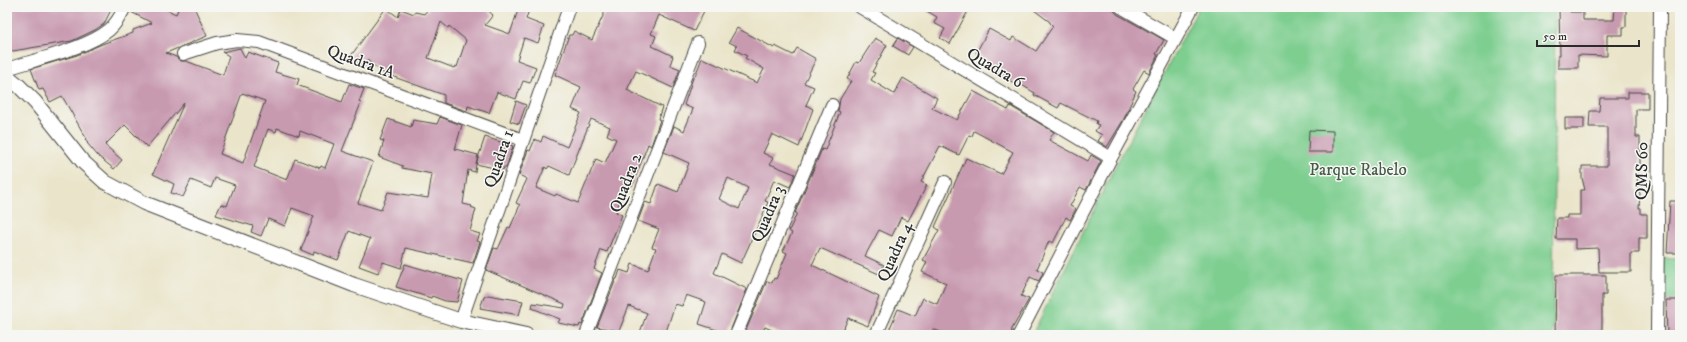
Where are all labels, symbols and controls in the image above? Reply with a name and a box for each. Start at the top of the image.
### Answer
scale bar [1537,22,1639,48]
text: 50 m [1543,29,1567,44]
street label: Quadra 1A [324,40,398,85]
street label: Quadra 6 [963,42,1028,94]
street label: Quadra 1 [479,127,519,191]
street label: QMS 60 [1630,142,1654,200]
street label: Quadra 2 [605,149,648,216]
park label: Parque Rabelo [1309,159,1407,181]
street label: Quadra 3 [746,182,790,246]
street label: Quadra 4 [872,217,918,285]

